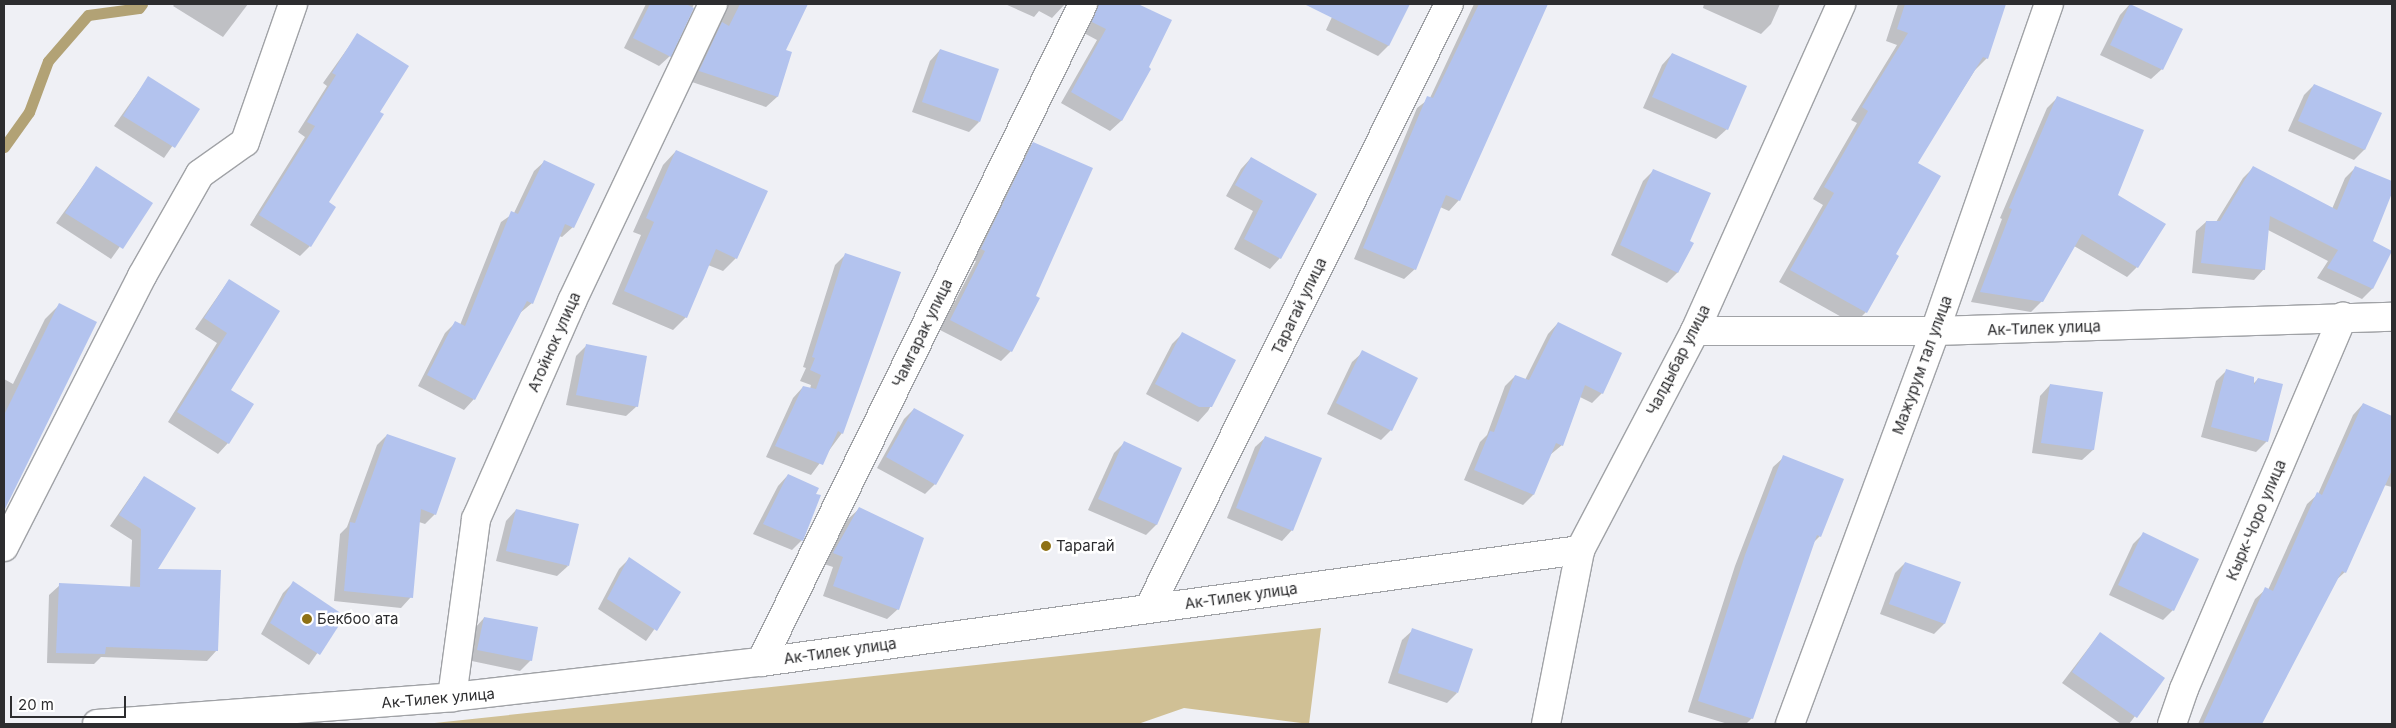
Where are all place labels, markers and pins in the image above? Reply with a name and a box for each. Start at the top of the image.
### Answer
place label: Тарагай [1056,537,1115,555]
marker: Тарагай [1040,540,1052,552]
place label: Бекбоо ата [317,610,398,628]
marker: Бекбоо ата [301,613,313,625]

